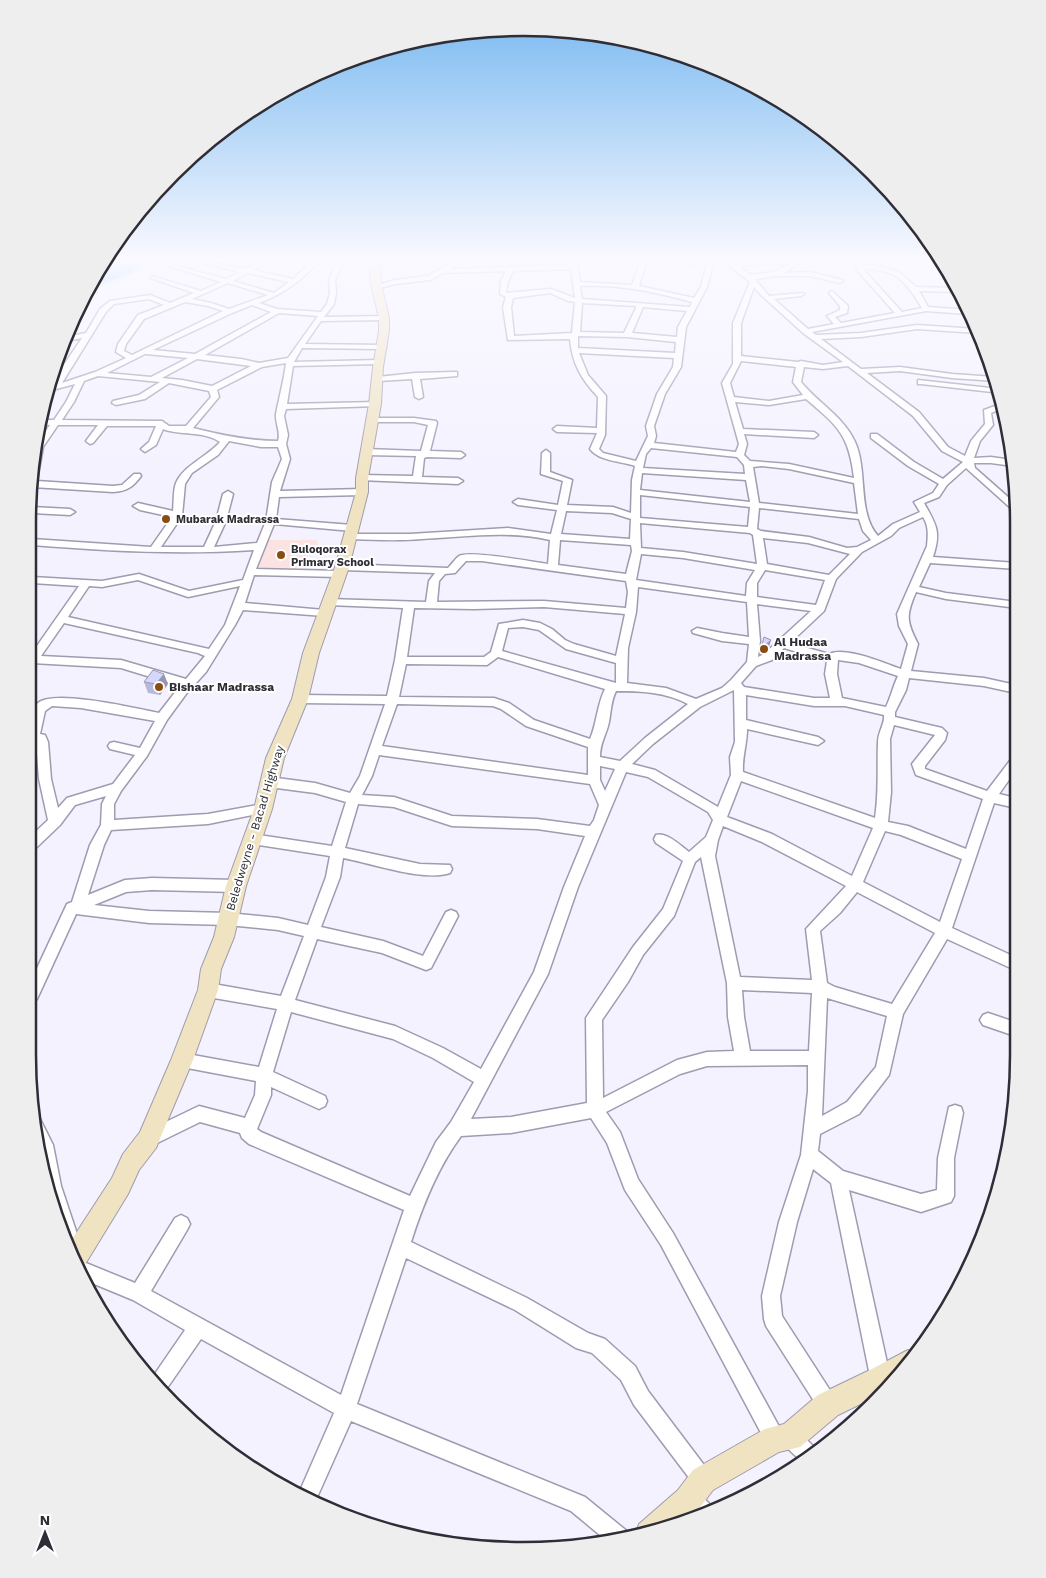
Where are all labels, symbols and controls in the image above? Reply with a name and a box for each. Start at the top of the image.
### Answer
marker: Mubarak Madrassa [160,513,172,525]
place label: Mubarak Madrassa [176,513,280,526]
place label: Buloqorax Primary School [291,543,374,569]
marker: Buloqorax Primary School [275,549,287,561]
place label: Al Hudaa Madrassa [774,635,831,663]
marker: Al Hudaa Madrassa [758,643,770,655]
place label: Bishaar Madrassa [169,680,274,694]
marker: Bishaar Madrassa [153,681,165,693]
street label: Beledweyne - Bacad Highway [223,743,287,912]
north arrow [20,1508,70,1558]
text: N [40,1512,50,1528]

